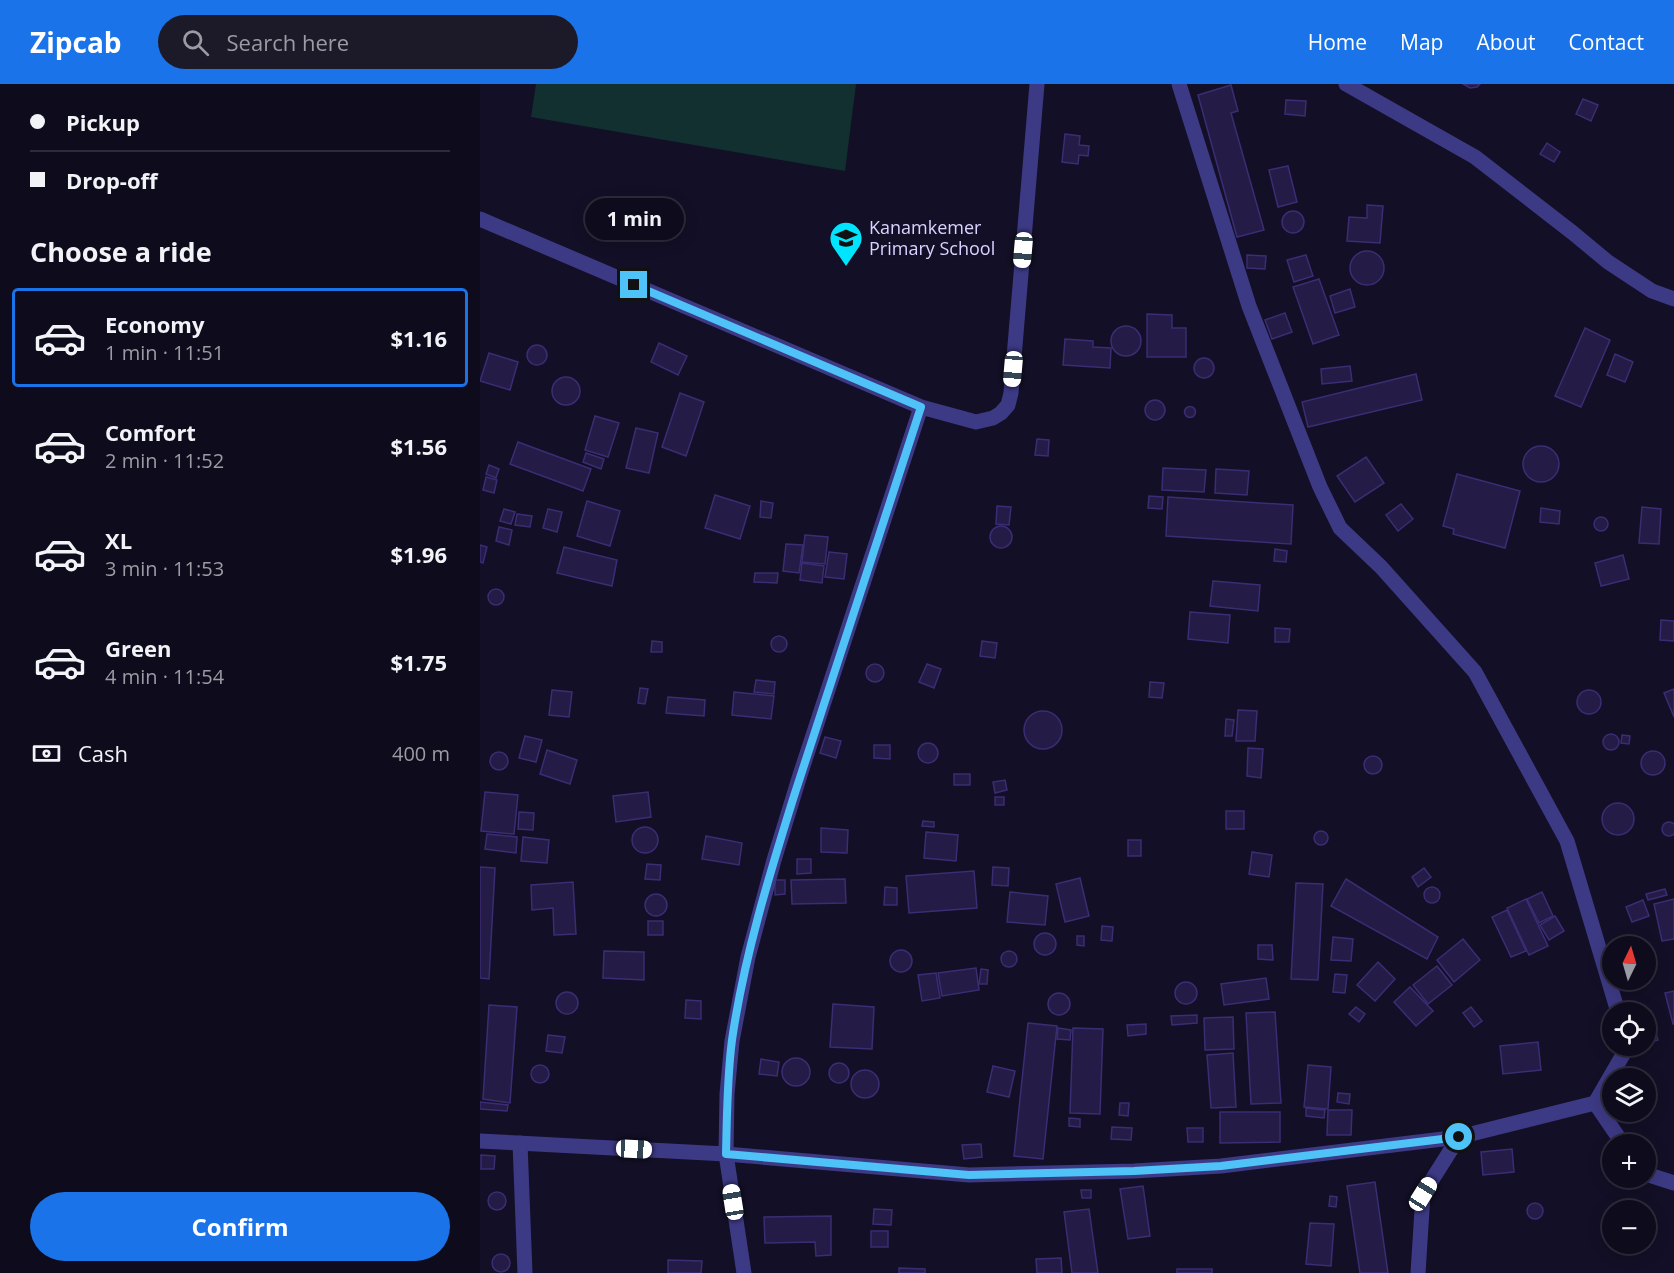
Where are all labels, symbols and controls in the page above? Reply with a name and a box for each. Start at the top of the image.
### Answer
search box [158,15,578,69]
text: Zipcab [30,23,122,61]
icon: search [179,26,212,59]
text: Search here [227,27,349,57]
text: Home [1308,28,1367,56]
text: Map [1400,28,1443,56]
text: About [1476,28,1536,56]
text: Contact [1569,28,1644,56]
text: Pickup [66,107,140,137]
text: Drop-off [66,165,158,195]
callout: 1 min [584,198,684,240]
text: 1 min [607,205,662,232]
place label: Kanamkemer Primary School [869,215,995,260]
school or university icon: Kanamkemer Primary School [828,220,864,267]
car [1012,231,1034,269]
text: Choose a ride [30,233,212,270]
route end [620,271,647,298]
text: Economy [105,309,204,339]
icon: car [33,311,87,365]
text: $1.16 [390,323,447,353]
text: 1 min · 11:51 [105,339,224,366]
car [1002,350,1024,388]
text: Comfort [105,417,196,447]
icon: car [33,419,87,473]
text: $1.56 [390,431,447,461]
text: 2 min · 11:52 [105,447,224,474]
text: XL [105,525,132,555]
icon: car [33,527,87,581]
text: $1.96 [390,539,447,569]
text: 3 min · 11:53 [105,555,224,582]
text: Green [105,633,171,663]
icon: car [33,635,87,689]
text: $1.75 [390,647,447,677]
text: 4 min · 11:54 [105,663,224,690]
icon: cash [30,737,63,770]
text: Cash [78,738,128,768]
text: 400 m [392,740,450,767]
north arrow [1602,936,1656,990]
map controls [1602,936,1656,1254]
button: locate [1602,1002,1656,1056]
button: layers [1602,1068,1656,1122]
route start [1445,1123,1472,1150]
button: + [1602,1134,1656,1188]
car [616,1139,652,1159]
car [1406,1174,1440,1214]
car [721,1183,745,1221]
button: Confirm [30,1192,450,1261]
button: − [1602,1200,1656,1254]

